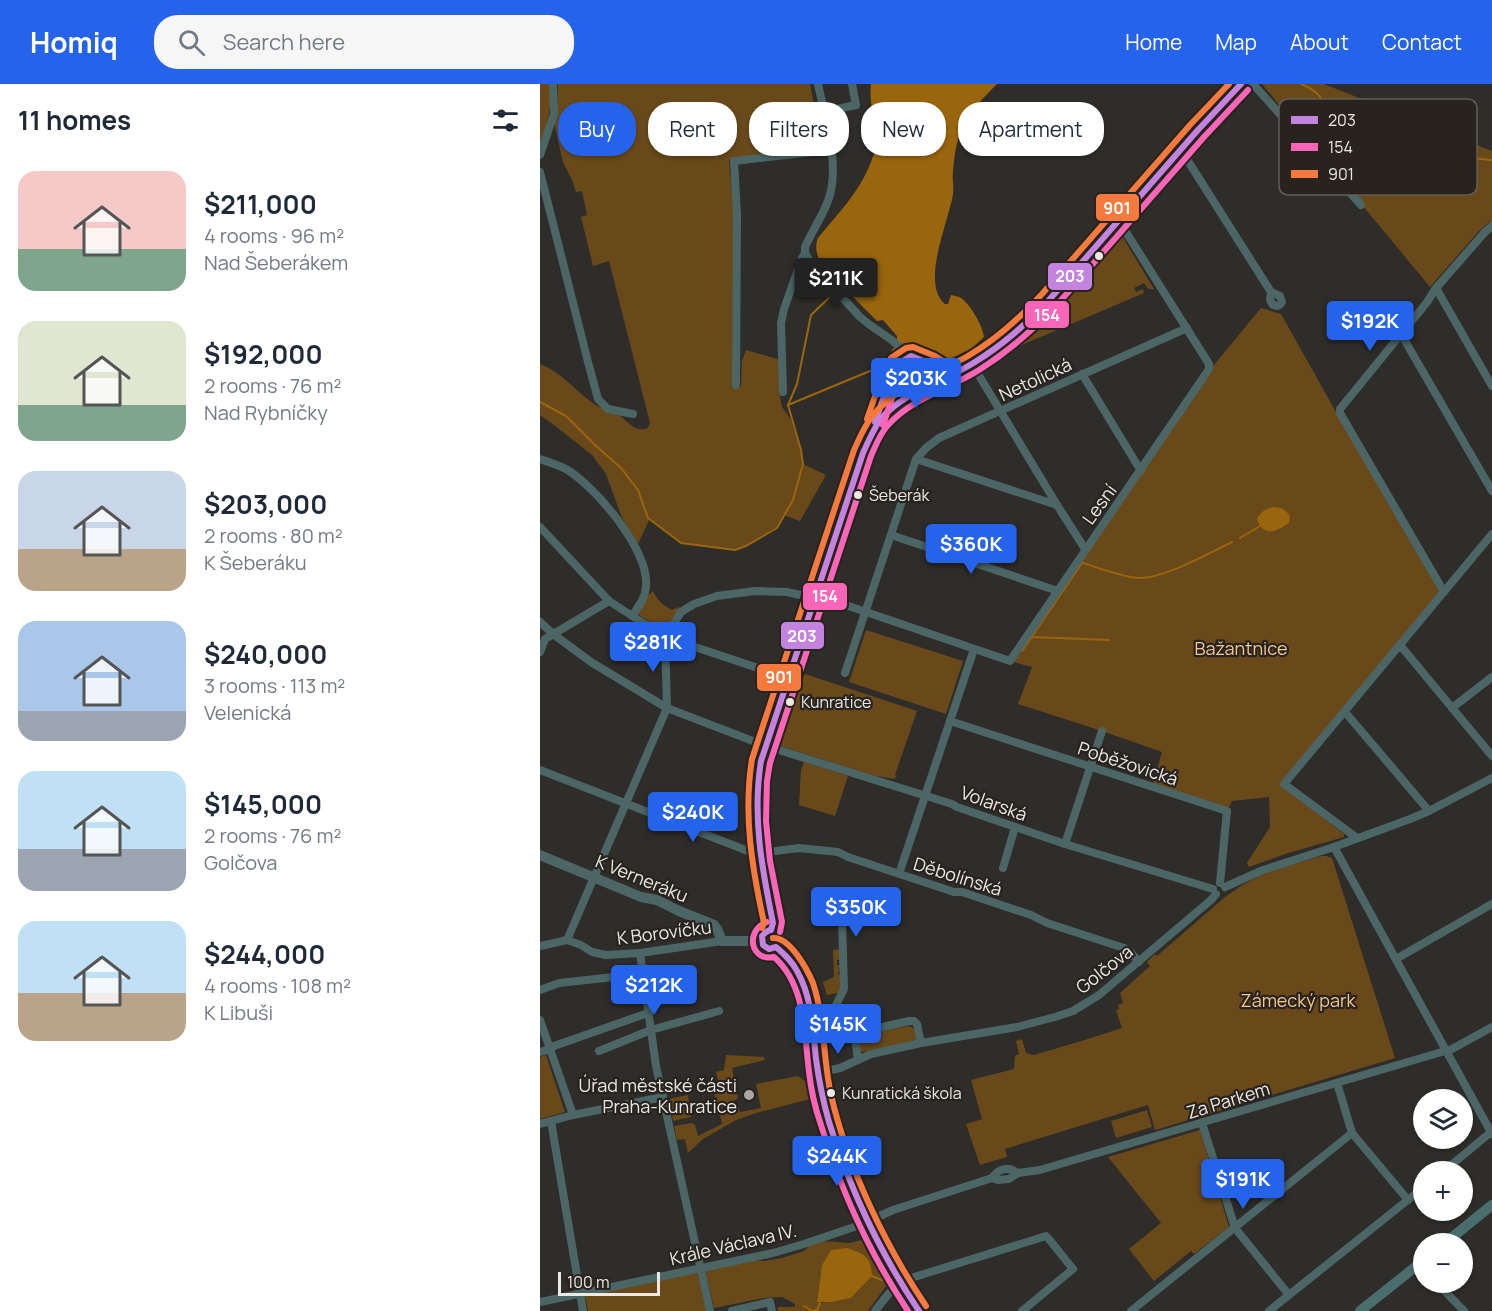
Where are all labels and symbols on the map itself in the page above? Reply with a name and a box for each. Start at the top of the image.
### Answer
legend [1279,99,1477,195]
text: 203 [1328,109,1356,131]
text: 154 [1328,136,1353,158]
text: 901 [1328,163,1354,185]
line badge: 901 [1095,193,1140,222]
text: 901 [1103,197,1131,219]
unlabelled marker [1093,250,1105,262]
pin: $211K [794,258,878,309]
line badge: 203 [1047,262,1093,291]
text: 203 [1055,265,1085,287]
line badge: 154 [1024,300,1070,329]
pin: $192K [1328,301,1412,352]
text: 154 [1034,304,1060,326]
street label: Netolická [995,352,1075,406]
pin: $203K [874,358,958,409]
street label: Lesní [1076,479,1122,529]
place label: Šeberák [869,484,930,506]
marker: Šeberák [852,489,864,501]
pin: $360K [929,524,1013,575]
line badge: 154 [802,582,848,611]
text: 154 [812,585,838,607]
line badge: 203 [780,621,825,650]
pin: $281K [611,622,695,673]
text: 203 [787,625,817,647]
park label: Bažantnice [1194,636,1288,660]
line badge: 901 [756,663,802,692]
text: 901 [765,666,793,688]
place label: Kunratice [801,691,871,713]
marker: Kunratice [784,696,796,708]
street label: Poběžovická [1075,736,1181,790]
street label: Volarská [957,780,1031,826]
pin: $240K [651,792,735,843]
street label: K Verneráku [592,849,692,907]
street label: Děbolínská [911,851,1005,901]
pin: $350K [814,887,898,938]
street label: K Borovíčku [615,914,713,950]
street label: Golčova [1071,939,1137,999]
pin: $212K [612,965,696,1016]
park label: Zámecký park [1241,988,1356,1012]
pin: $145K [796,1004,880,1055]
place label: Úřad městské části Praha-Kunratice [579,1073,737,1118]
street label: Za Parkem [1183,1076,1273,1124]
place label: Kunratická škola [842,1082,962,1104]
marker: Kunratická škola [825,1087,837,1099]
marker: Úřad městské části Praha-Kunratice [742,1088,756,1102]
pin: $244K [795,1136,879,1187]
pin: $191K [1201,1159,1285,1210]
street label: Krále Václava IV. [667,1218,799,1270]
scale bar [558,1269,660,1296]

